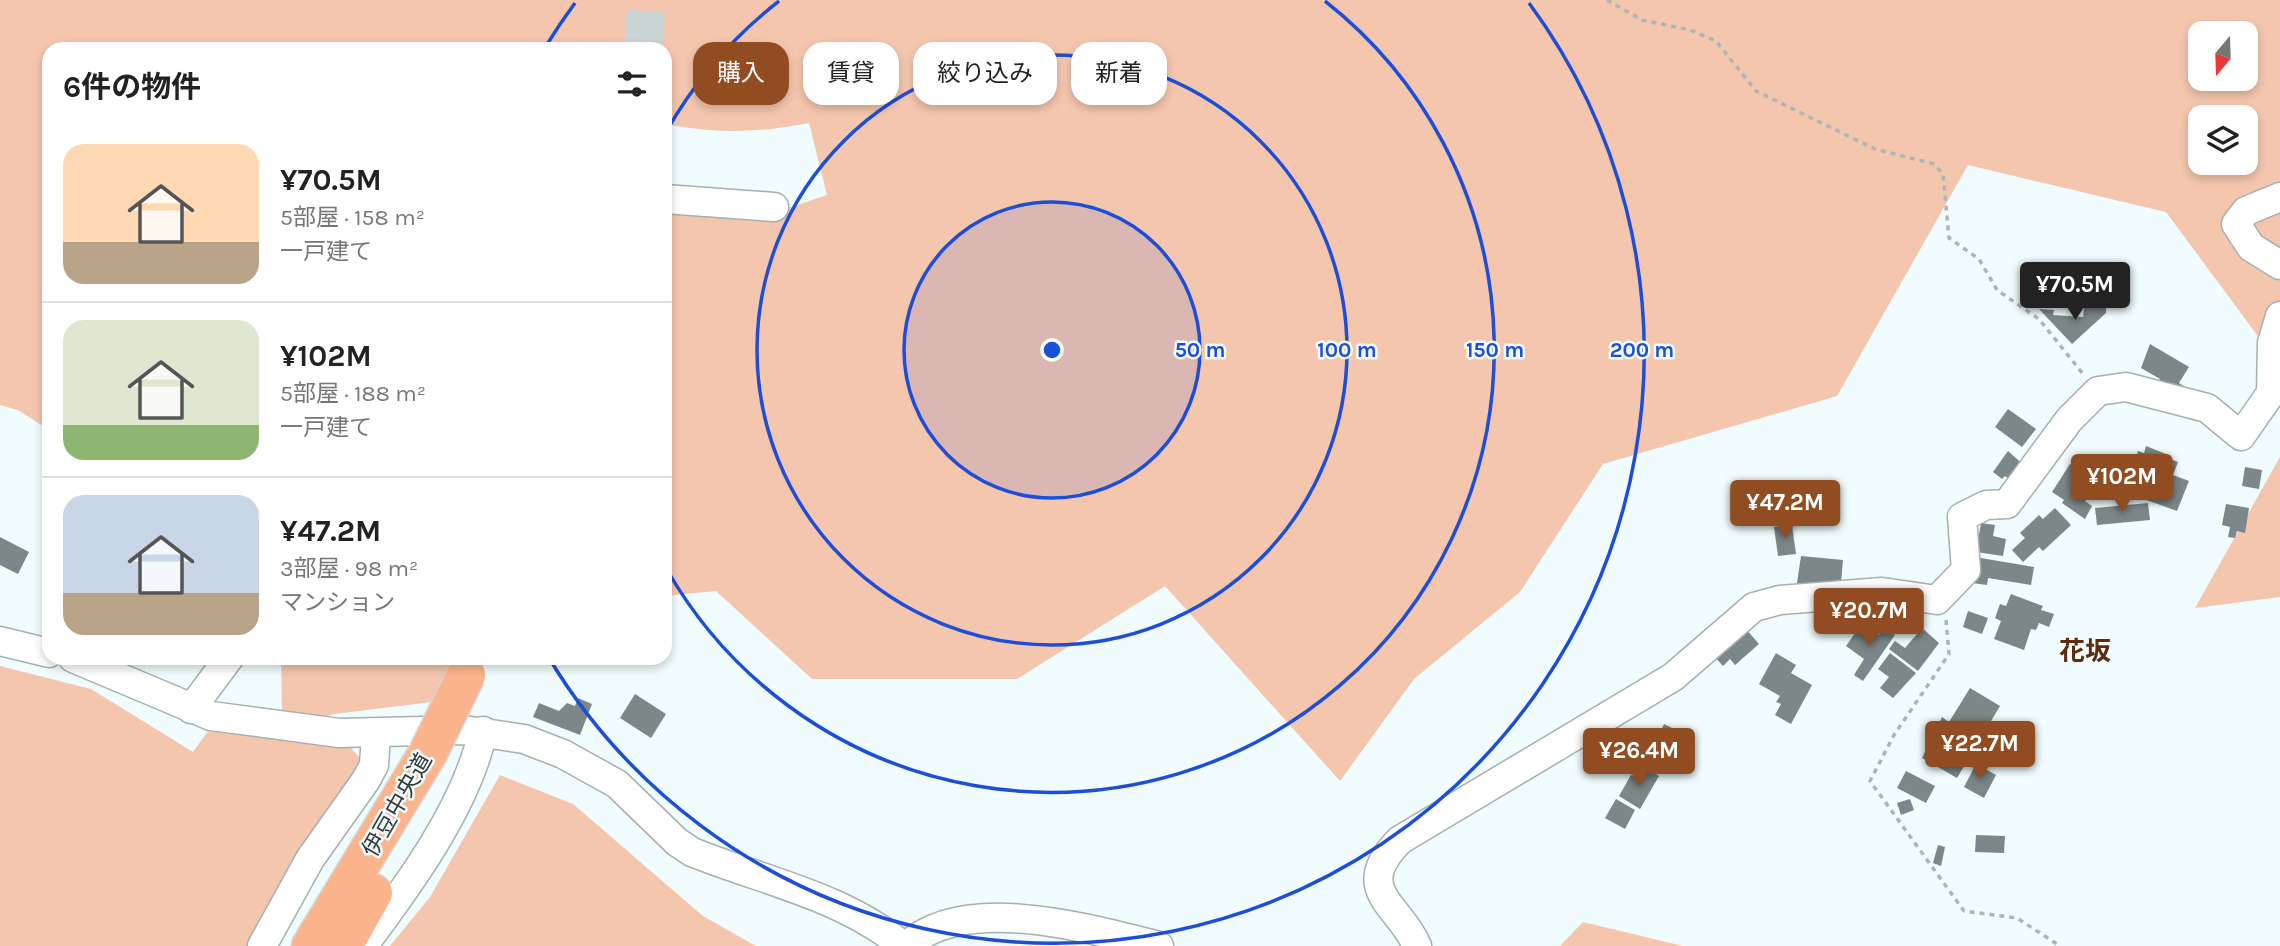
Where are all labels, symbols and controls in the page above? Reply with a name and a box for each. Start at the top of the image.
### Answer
north arrow [2188,21,2258,91]
map controls [2188,21,2258,175]
chip: 購入 [693,42,789,105]
chip: 賃貸 [803,42,899,105]
chip: 絞り込み [913,42,1057,105]
chip: 新着 [1071,42,1167,105]
icon: filters [613,65,651,103]
text: 6件の物件 [63,69,201,105]
button: layers [2188,105,2258,175]
text: ¥70.5M [280,162,382,198]
icon: home [119,172,203,256]
text: 5部屋 · 158 m² [280,204,425,231]
text: 一戸建て [280,238,372,265]
pin: ¥70.5M [2018,262,2132,322]
text: ¥70.5M [2036,271,2114,298]
text: ¥102M [280,338,372,374]
centre of rings [1040,338,1064,362]
text: 50 m [1175,338,1225,362]
text: 100 m [1317,338,1377,362]
text: 150 m [1466,338,1524,362]
text: 200 m [1610,338,1674,362]
icon: home [119,348,203,432]
text: 5部屋 · 188 m² [280,380,426,407]
text: 一戸建て [280,414,372,441]
pin: ¥102M [2073,454,2171,514]
text: ¥102M [2087,463,2157,490]
pin: ¥47.2M [1728,480,1842,540]
text: ¥47.2M [1746,489,1824,516]
text: ¥47.2M [280,513,381,549]
icon: home [119,523,203,607]
text: 3部屋 · 98 m² [280,555,418,582]
pin: ¥20.7M [1812,588,1926,648]
text: マンション [280,589,395,616]
text: ¥20.7M [1830,597,1908,624]
district label: 花坂 [2059,636,2111,667]
pin: ¥22.7M [1923,722,2037,781]
pin: ¥26.4M [1582,728,1696,788]
text: ¥22.7M [1941,730,2019,757]
text: ¥26.4M [1599,737,1679,764]
street label: 伊豆中央道 [357,748,437,862]

